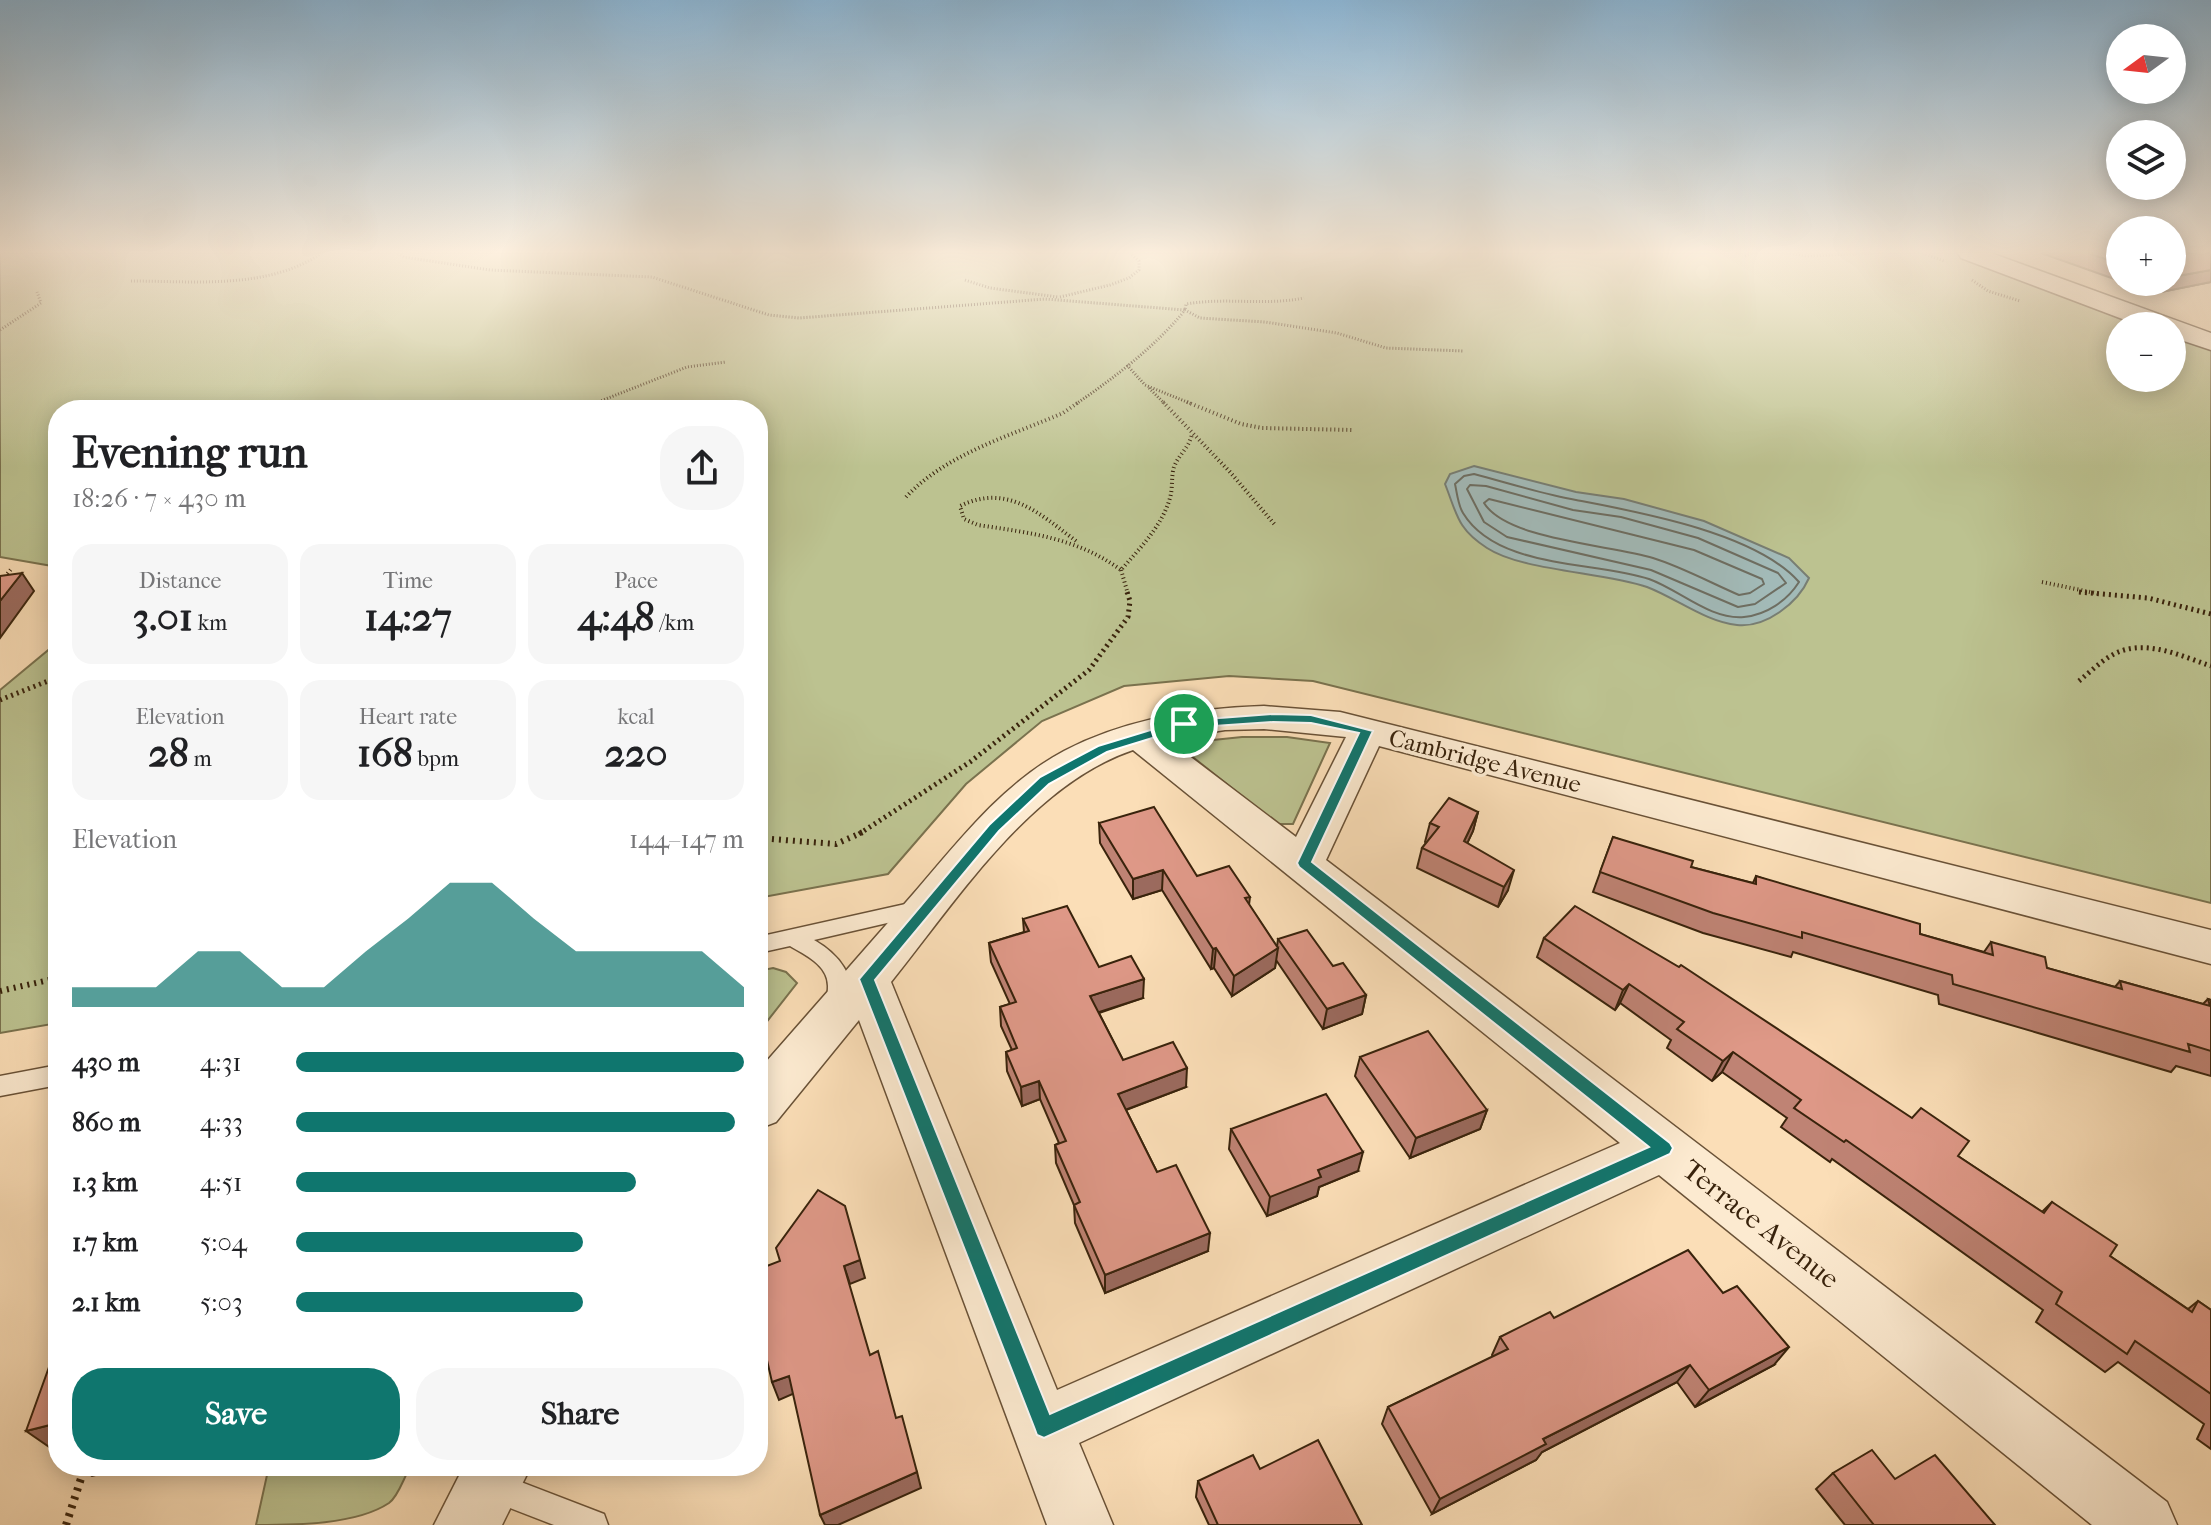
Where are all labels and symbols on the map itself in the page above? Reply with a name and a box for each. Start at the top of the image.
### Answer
north arrow [2106,24,2186,104]
pin [1150,690,1218,758]
street label: Cambridge Avenue [1386,724,1584,798]
street label: Terrace Avenue [1676,1153,1846,1295]

